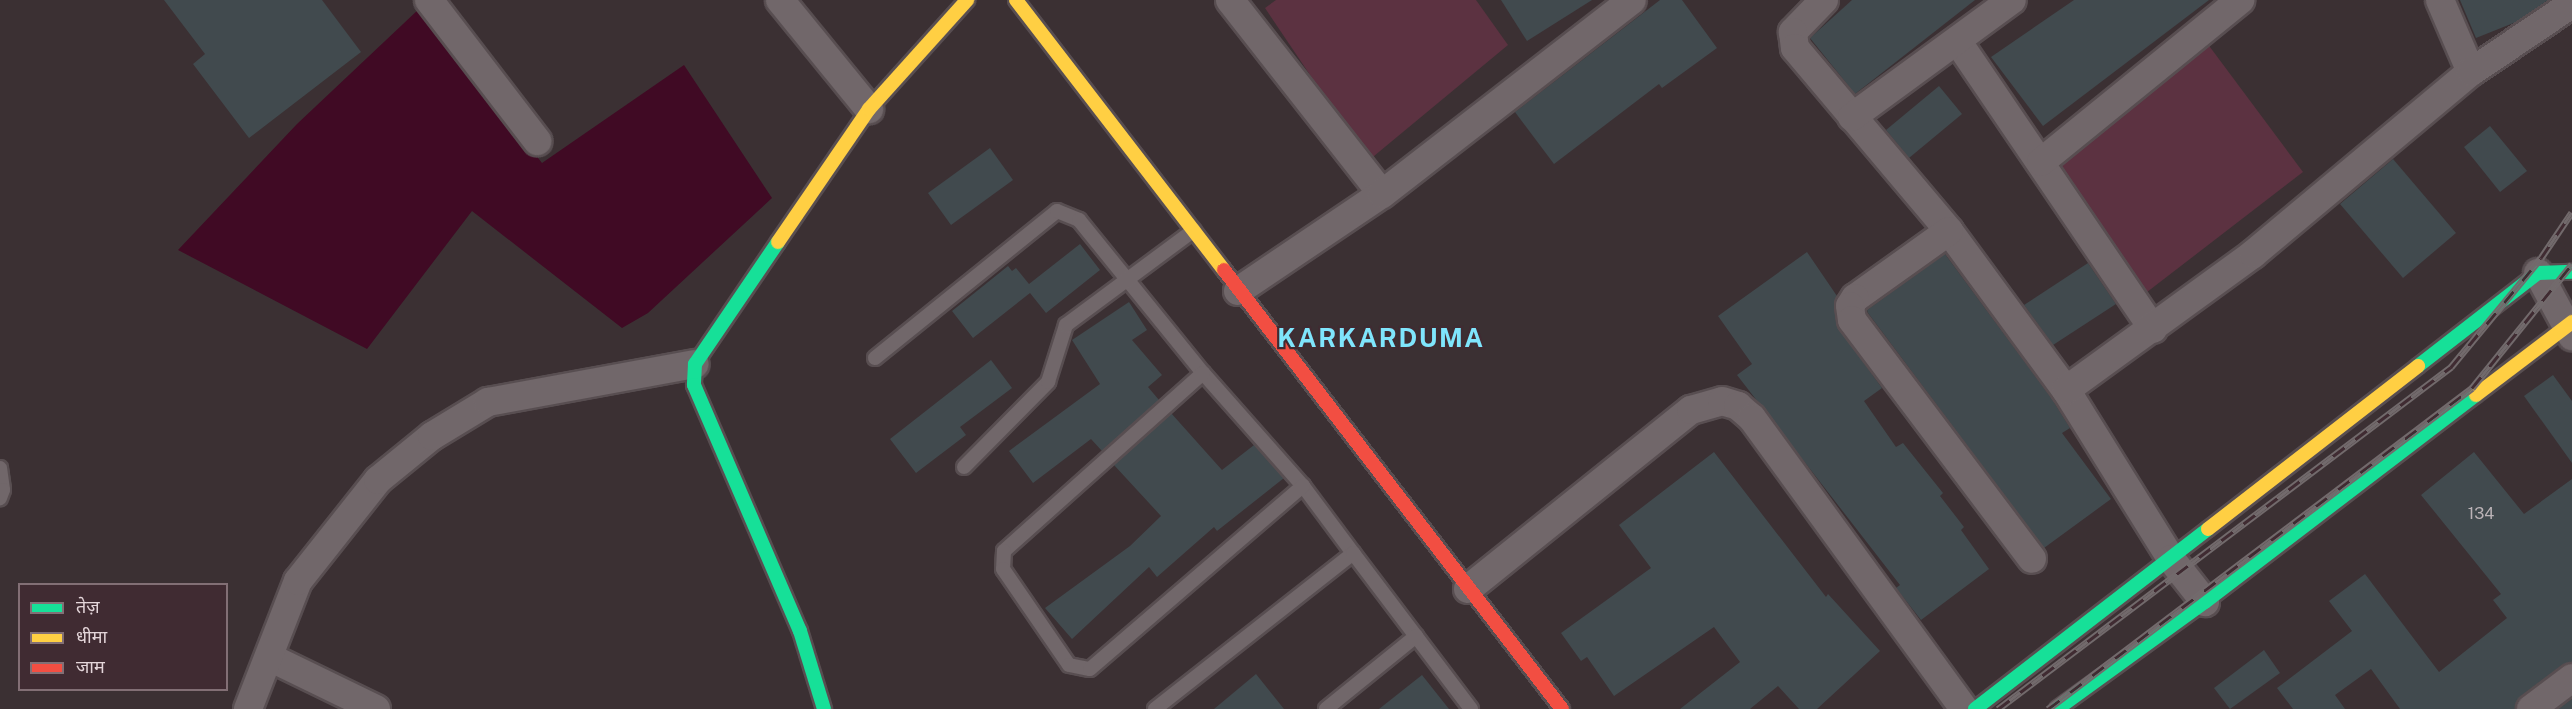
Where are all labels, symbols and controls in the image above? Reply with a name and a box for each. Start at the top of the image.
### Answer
district label: KARKARDUMA [1277,322,1485,354]
house number: 134 [2468,504,2494,524]
legend [18,583,228,691]
text: तेज़ [76,596,100,617]
text: धीमा [76,626,107,647]
text: जाम [76,656,105,677]

